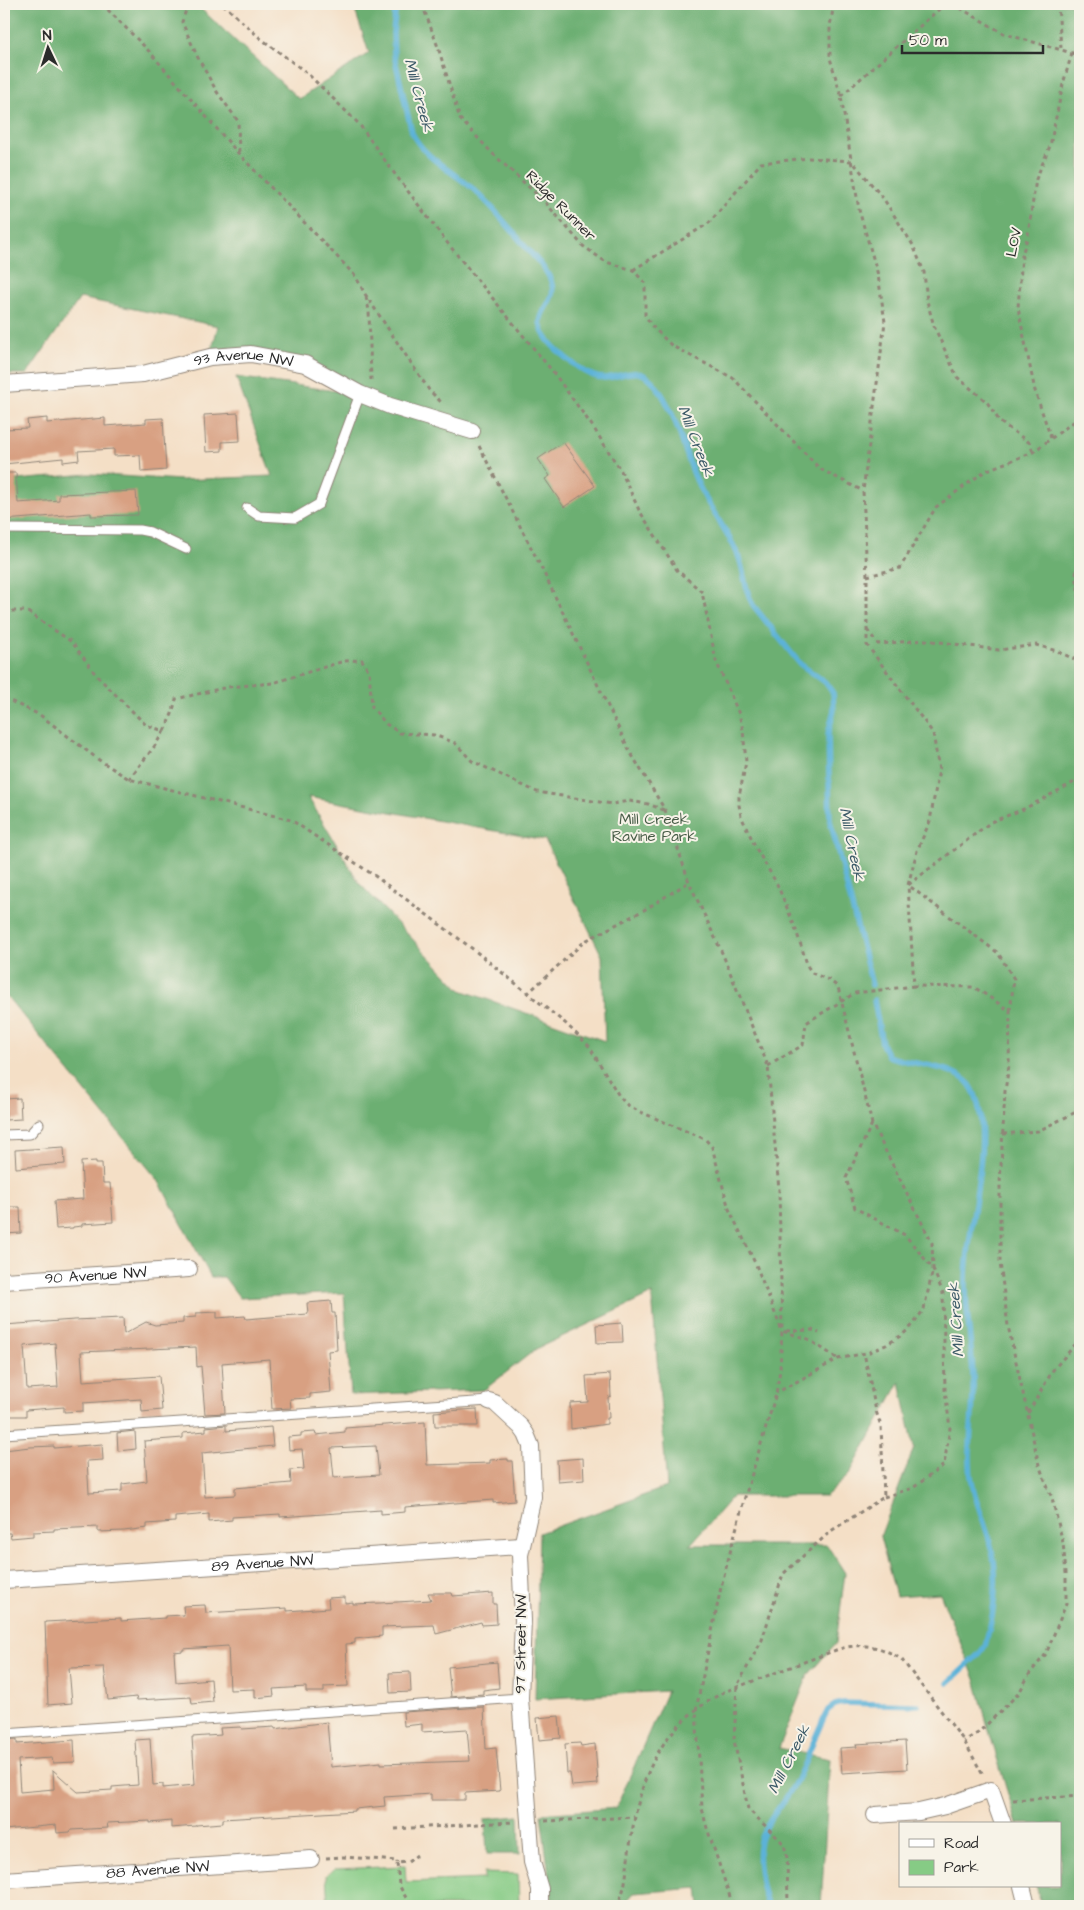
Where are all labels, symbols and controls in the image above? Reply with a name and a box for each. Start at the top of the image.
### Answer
north arrow [22,22,72,72]
scale bar [902,22,1043,54]
text: N [42,26,52,46]
text: 50 m [909,30,947,51]
water label: Mill Creek [399,56,440,135]
street label: Ridge Runner [520,166,601,247]
street label: LOV [1001,225,1027,259]
street label: 93 Avenue NW [191,343,295,372]
water label: Mill Creek [672,402,720,481]
water label: Mill Creek [834,805,871,884]
park label: Mill Creek Ravine Park [612,809,696,847]
street label: 90 Avenue NW [44,1261,148,1289]
water label: Mill Creek [942,1281,970,1358]
street label: 89 Avenue NW [211,1549,314,1577]
street label: 97 Street NW [510,1594,532,1694]
water label: Mill Creek [762,1720,816,1797]
legend [899,1822,1062,1888]
text: Road [944,1833,979,1854]
street label: 88 Avenue NW [105,1855,210,1884]
text: Park [944,1857,979,1878]

